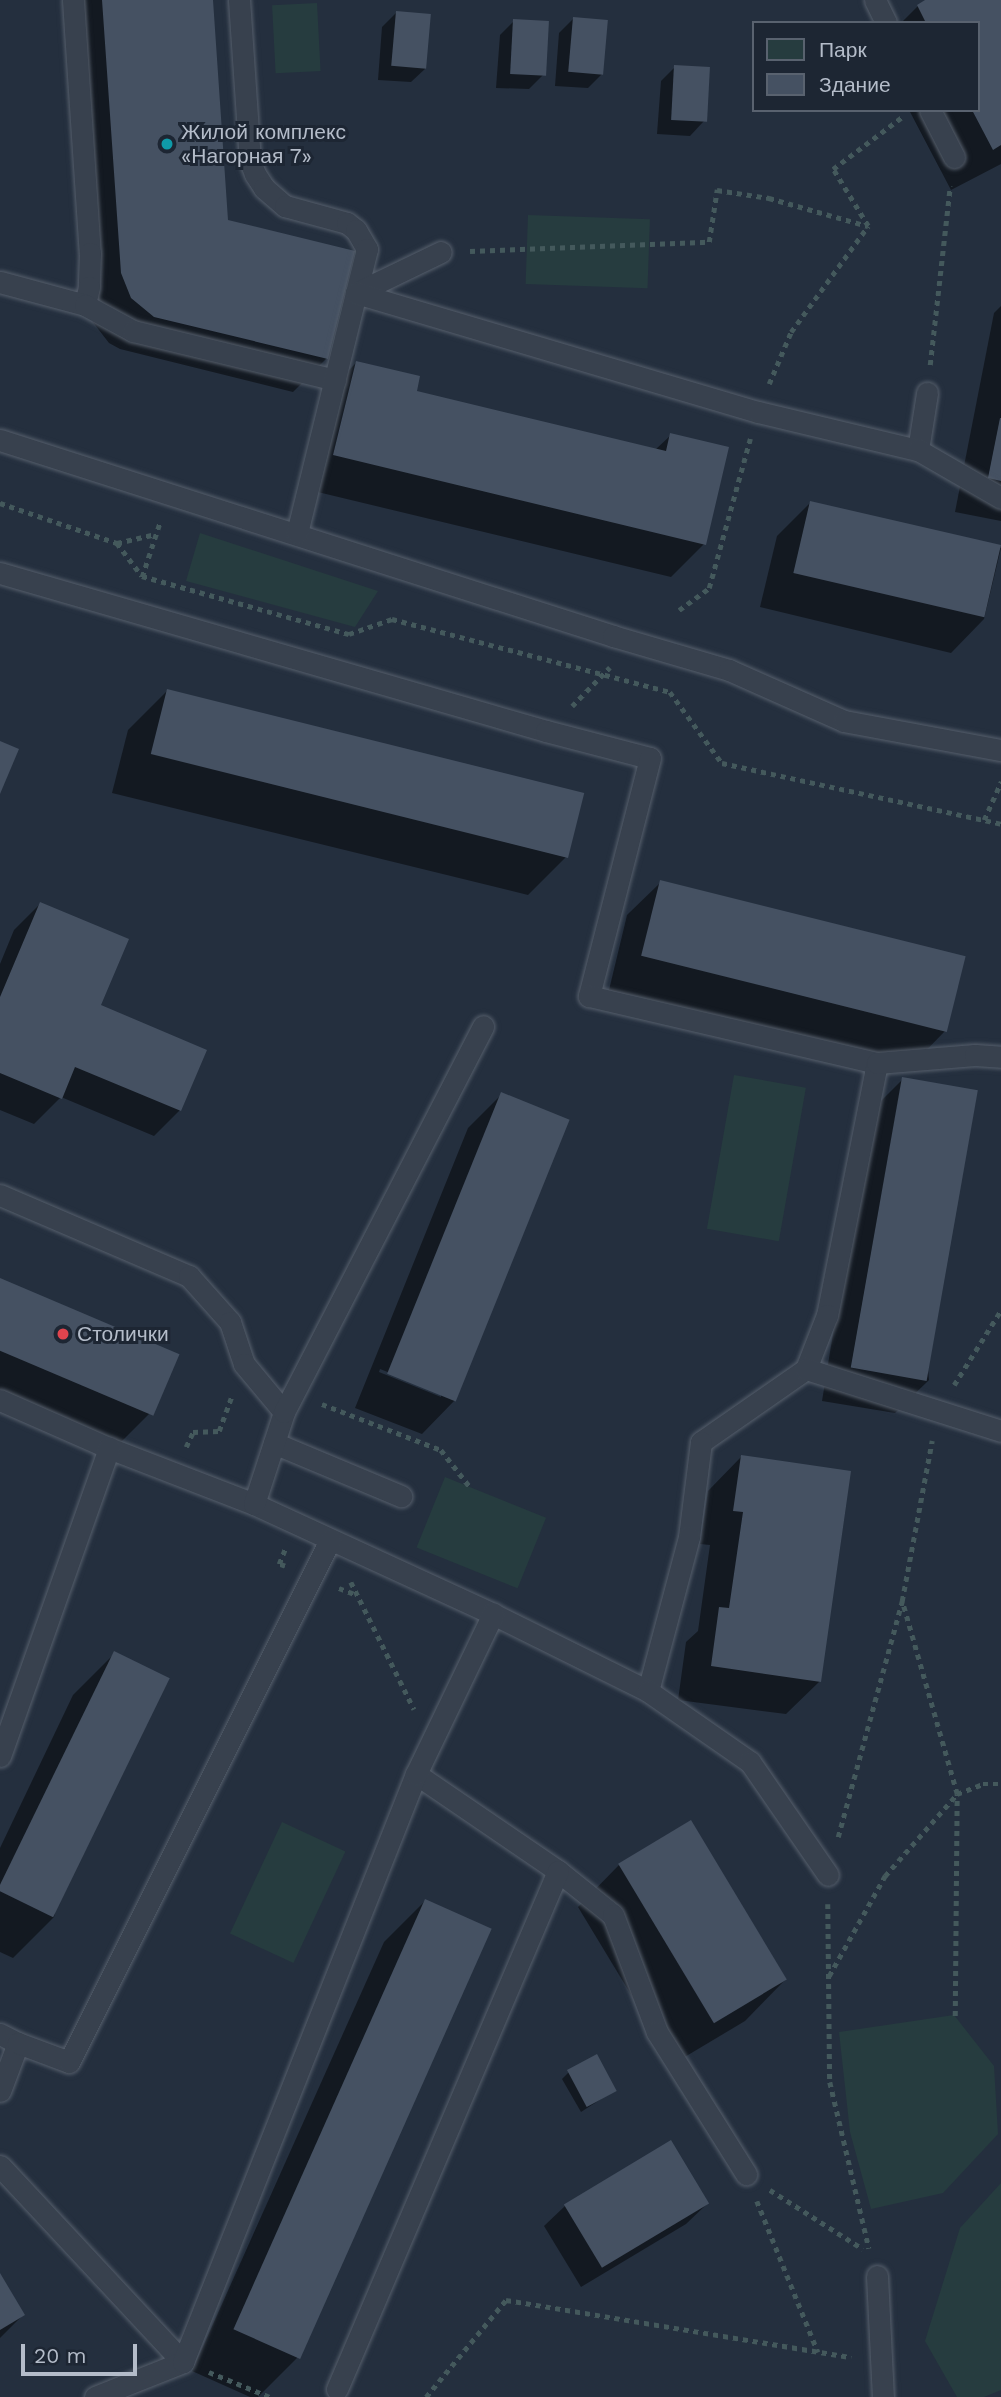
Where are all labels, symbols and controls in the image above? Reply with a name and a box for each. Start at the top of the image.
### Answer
legend [752,21,980,112]
text: Парк [819,37,867,62]
text: Здание [819,72,891,97]
place label: Жилой комплекс «Нагорная 7» [181,119,346,169]
marker: Жилой комплекс «Нагорная 7» [159,136,175,152]
place label: Столички [77,1321,169,1347]
marker: Столички [55,1326,71,1342]
scale bar [24,2330,140,2374]
text: 20 m [34,2343,86,2368]

